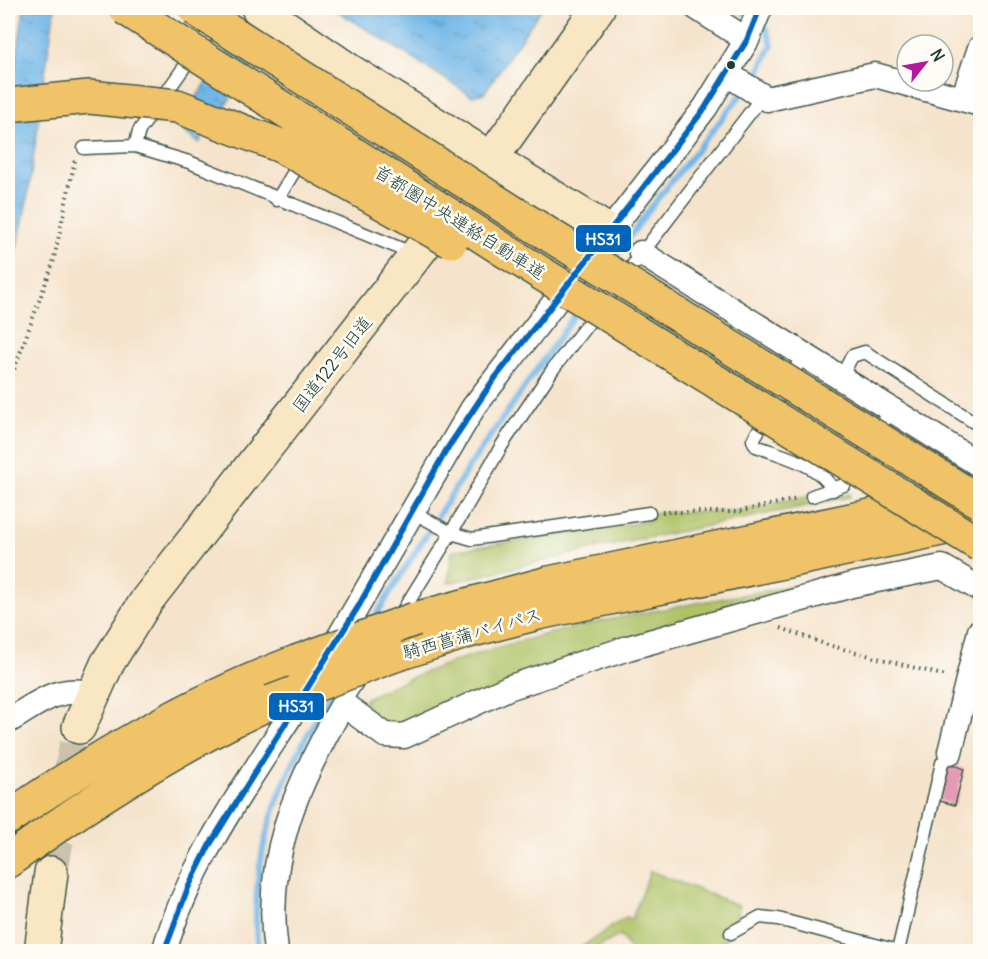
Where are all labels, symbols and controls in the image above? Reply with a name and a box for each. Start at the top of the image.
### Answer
north arrow [895,33,955,93]
text: N [926,45,949,65]
unlabelled marker [725,59,737,71]
street label: 首都圏中央連絡自動車道 [370,160,550,284]
line badge: HS31 [575,224,632,253]
text: HS31 [585,229,621,249]
street label: 国道122号旧道 [287,311,377,417]
street label: 騎西菖蒲バイパス [400,602,544,664]
line badge: HS31 [268,692,325,721]
text: HS31 [278,696,314,716]

